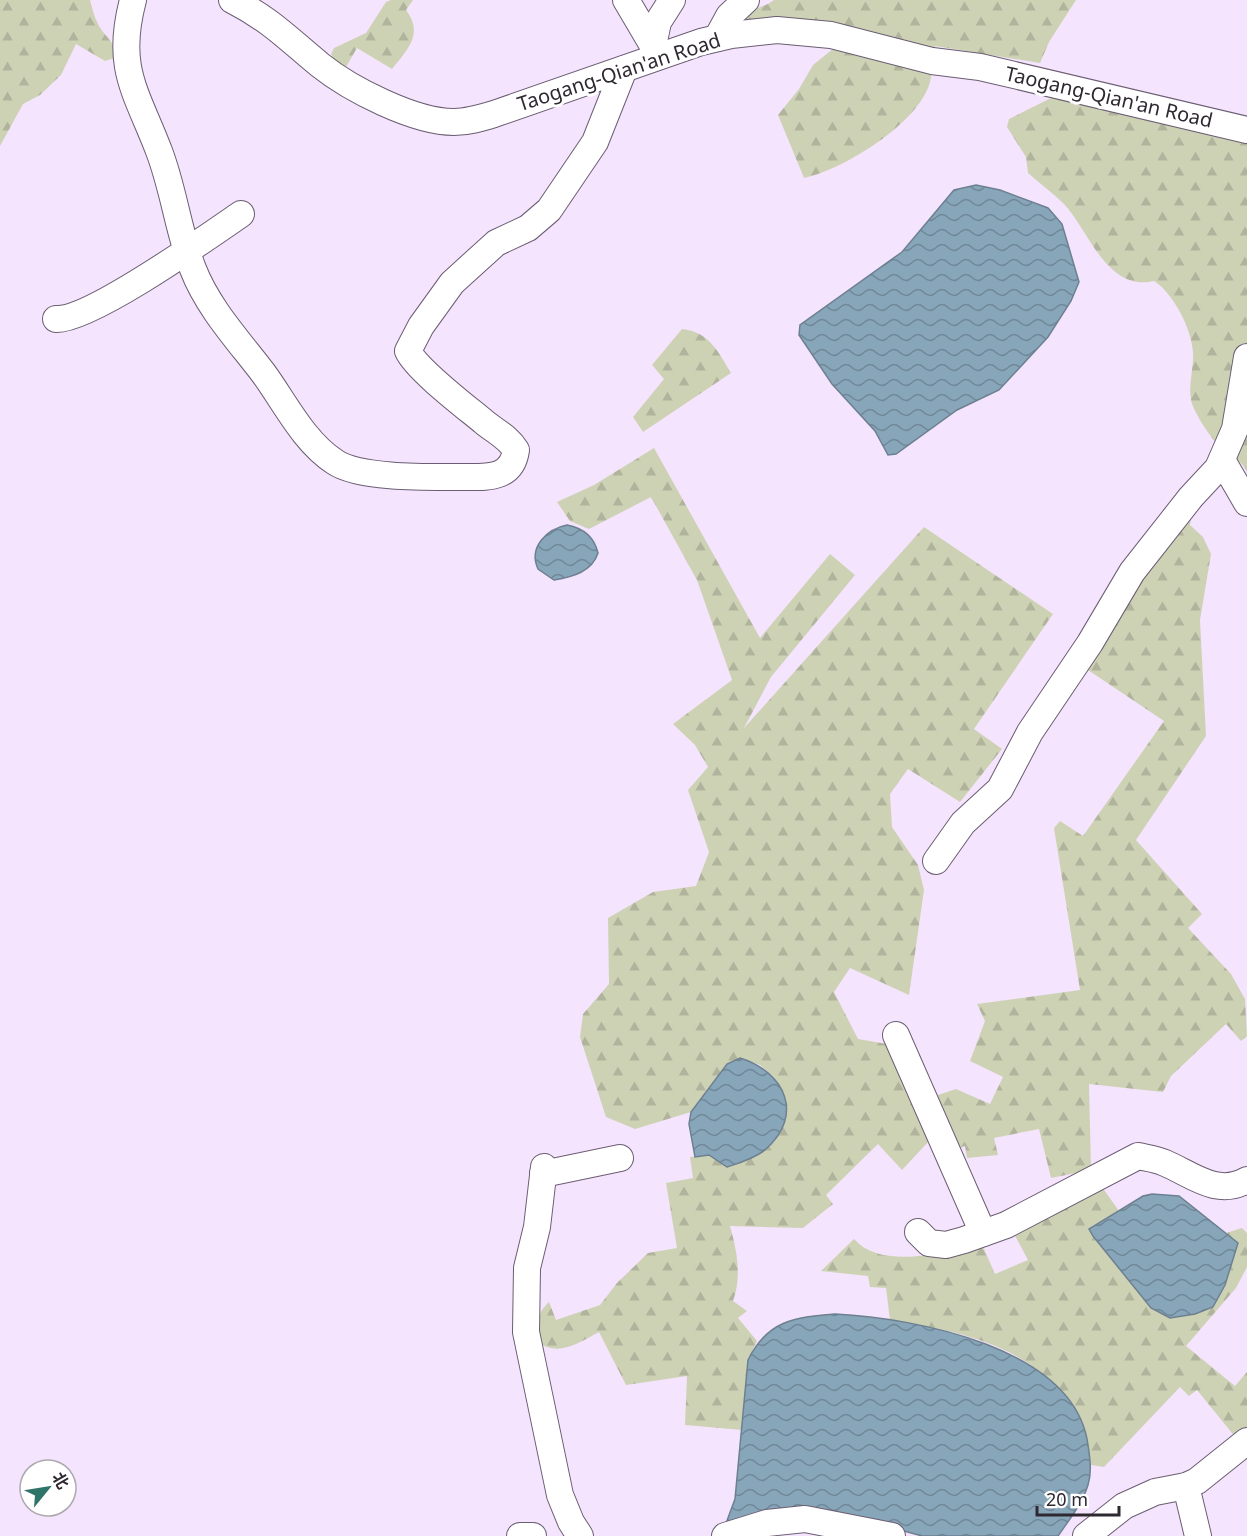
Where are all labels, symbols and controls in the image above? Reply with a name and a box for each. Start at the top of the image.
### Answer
street label: Taogang-Qian'an Road [514,26,724,117]
street label: Taogang-Qian'an Road [1003,59,1216,134]
north arrow [18,1458,78,1518]
text: 北 [47,1468,75,1493]
scale bar [1037,1479,1120,1517]
text: 20 m [1046,1487,1088,1511]

